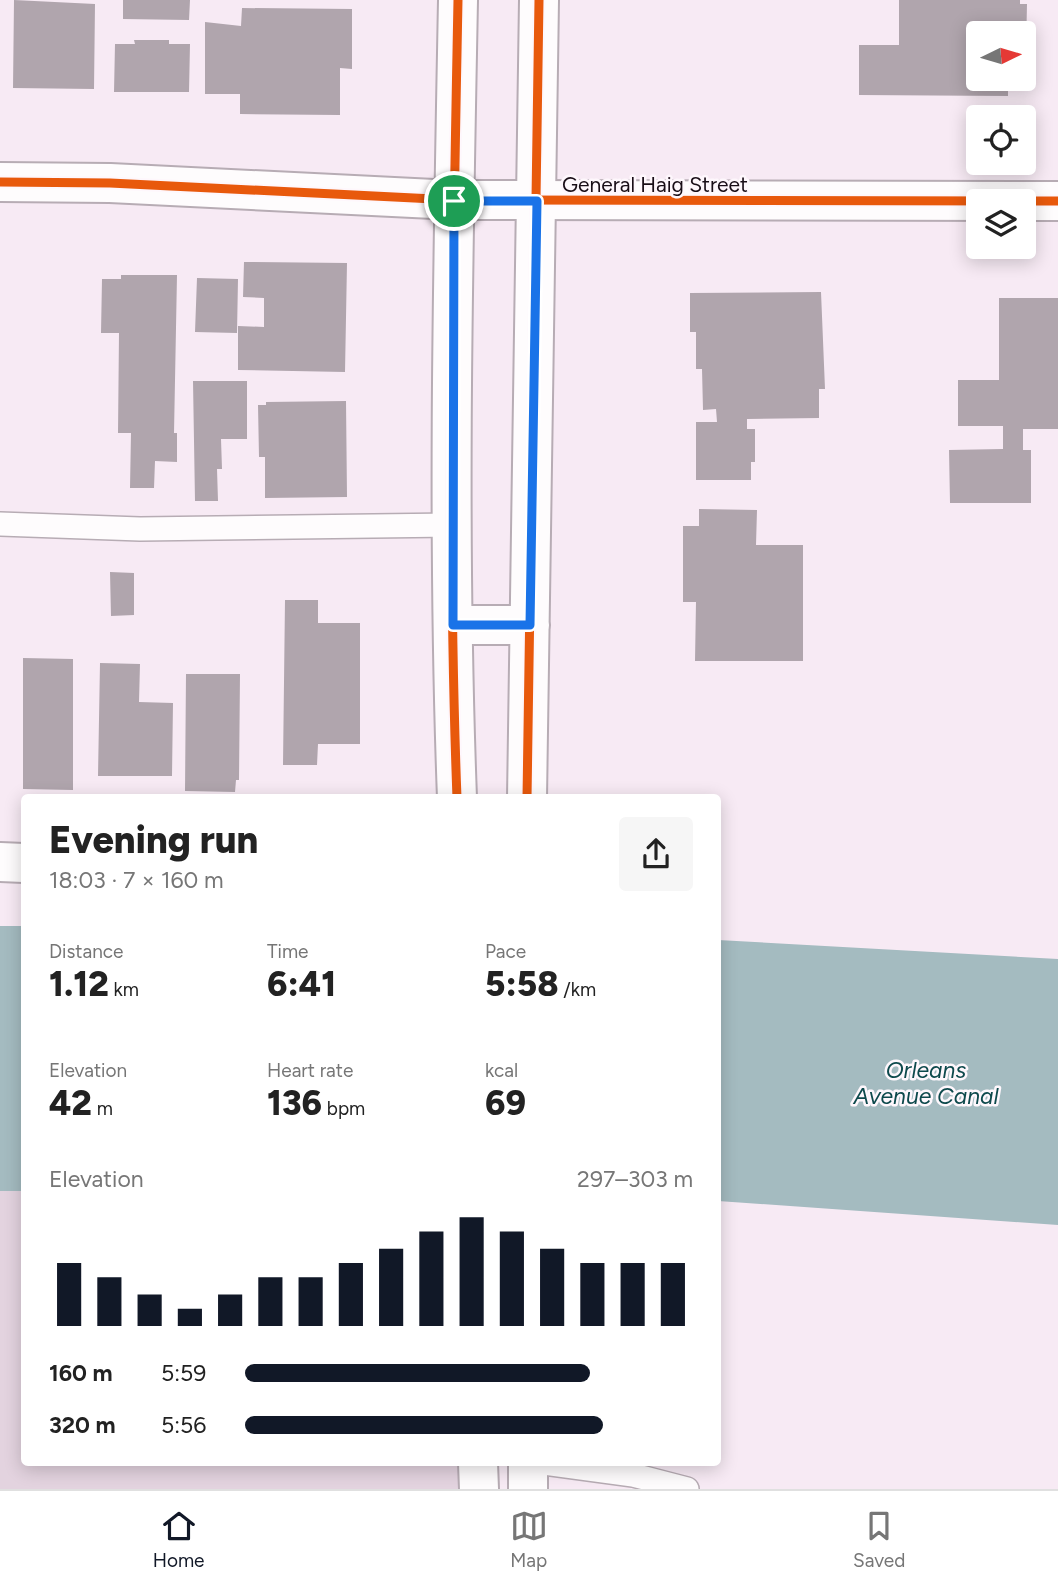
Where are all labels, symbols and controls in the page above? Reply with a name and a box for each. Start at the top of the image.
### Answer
north arrow [966,21,1036,91]
map controls [966,21,1036,259]
button: locate [966,105,1036,175]
pin [424,171,484,231]
street label: General Haig Street [562,172,748,197]
icon: arrive [435,182,473,220]
button: layers [966,189,1036,259]
text: Evening run [49,817,258,863]
button: share [619,817,693,891]
text: 18:03 · 7 × 160 m [49,866,223,894]
text: Distance [49,940,123,963]
text: Time [267,940,308,963]
text: Pace [485,940,526,963]
text: 1.12 [49,963,109,1005]
text: 6:41 [267,963,336,1005]
text: 5:58 [485,963,559,1005]
text: km [109,978,139,1001]
text: /km [559,978,596,1001]
water label: Orleans Avenue Canal [852,1056,999,1110]
text: Elevation [49,1059,127,1082]
text: Heart rate [267,1059,353,1082]
text: kcal [485,1059,518,1082]
text: 42 [49,1082,92,1124]
text: 136 [267,1082,322,1124]
text: 69 [485,1082,526,1124]
text: m [92,1097,113,1120]
text: bpm [322,1097,365,1120]
text: Elevation [49,1165,144,1193]
text: 297–303 m [577,1165,693,1193]
text: 160 m [49,1359,112,1387]
text: 5:59 [161,1359,206,1387]
text: 320 m [49,1411,116,1439]
text: 5:56 [161,1411,206,1439]
tab: Home [153,1507,204,1572]
tab: Map [510,1507,548,1572]
tab: Saved [853,1507,905,1572]

